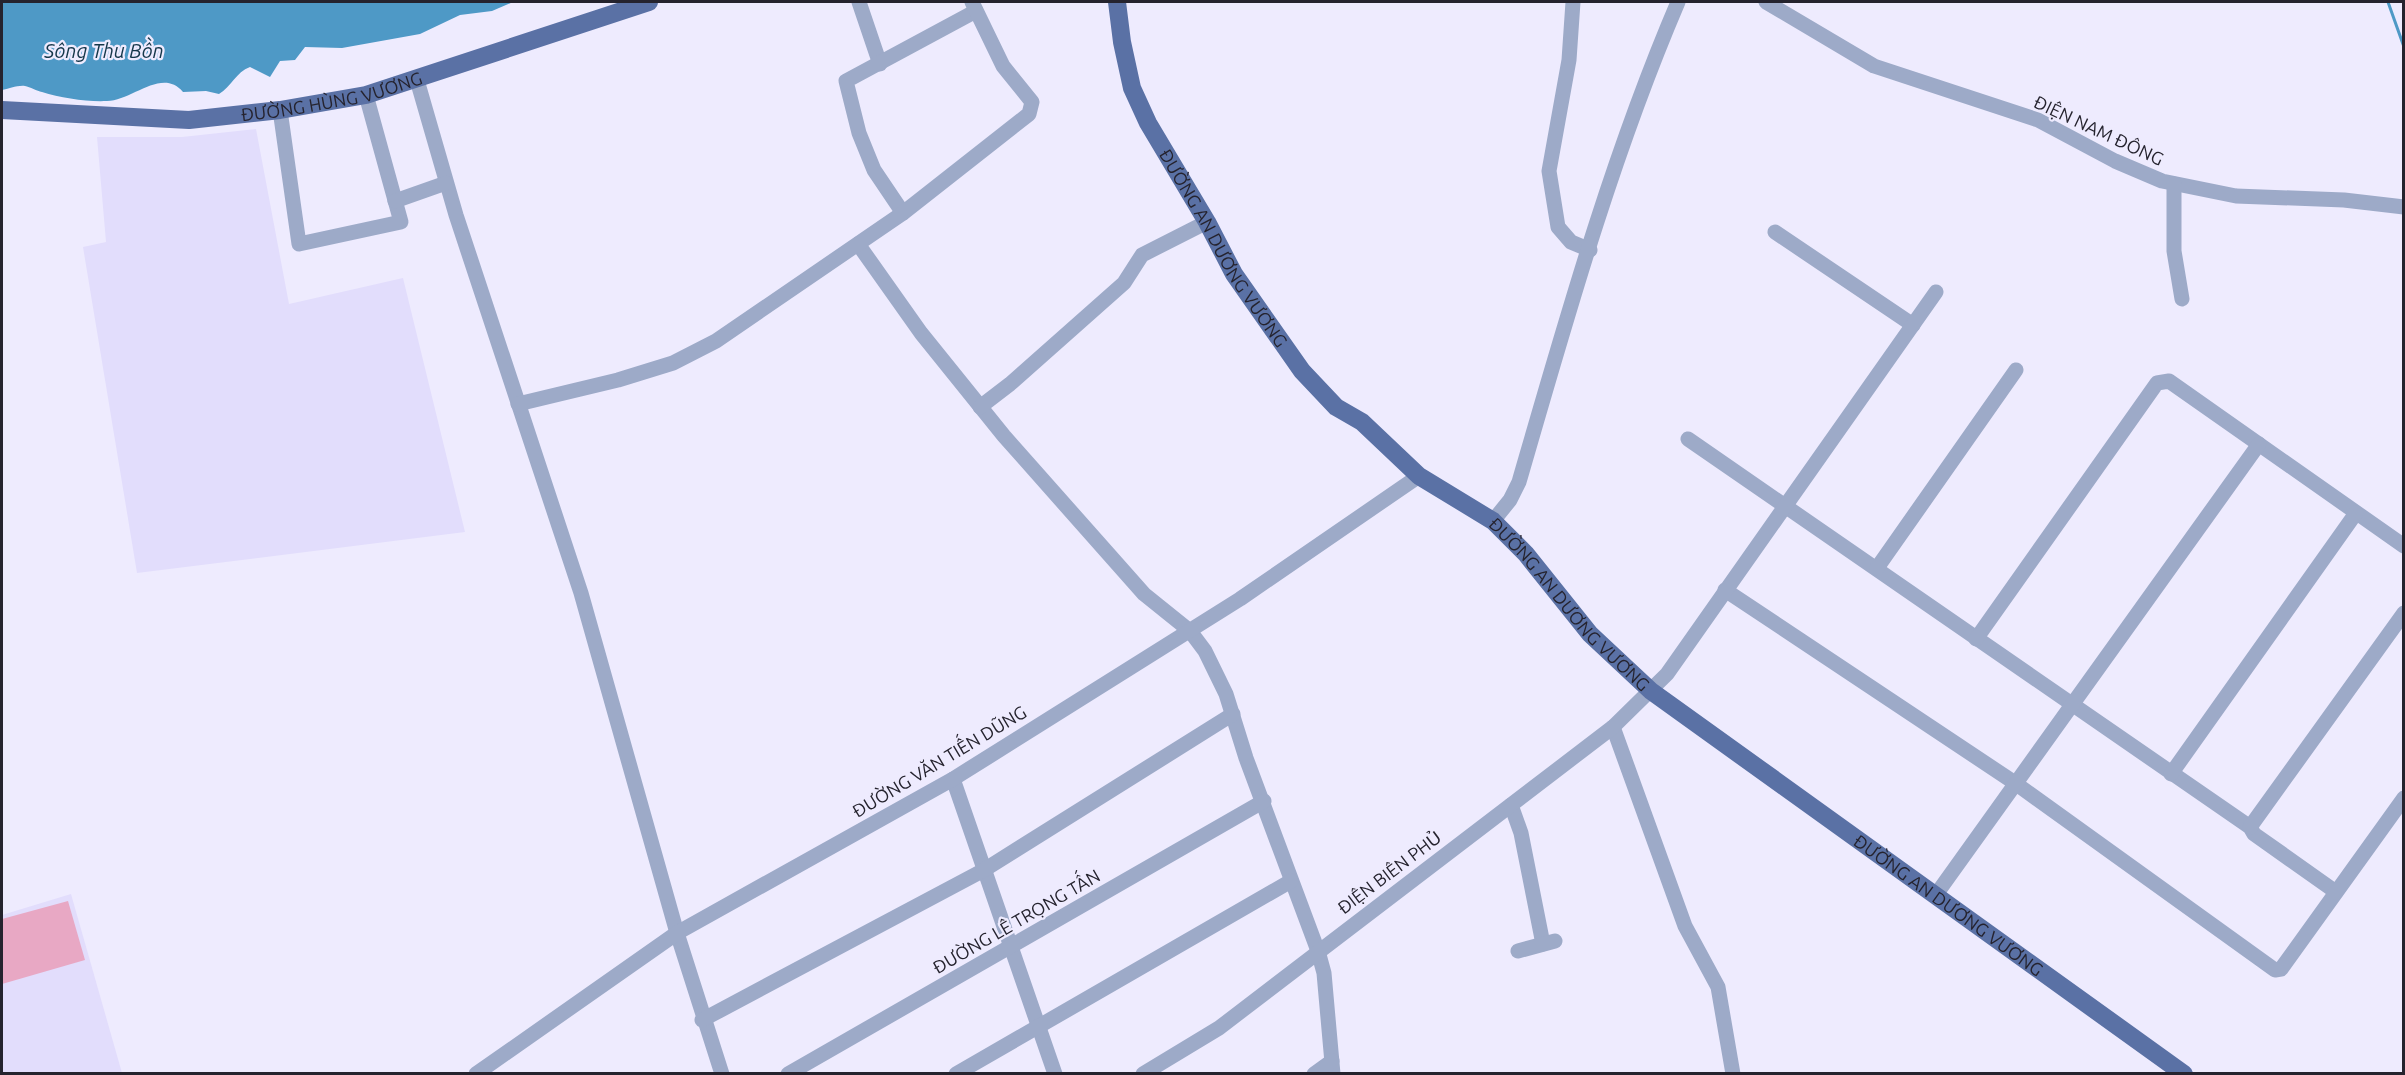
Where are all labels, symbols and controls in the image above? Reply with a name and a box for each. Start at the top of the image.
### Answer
water label: Sông Thu Bồn [43,36,164,62]
street label: ĐƯỜNG HÙNG VƯƠNG [240,67,425,124]
street label: ĐIỆN NAM ĐÔNG [2031,90,2167,169]
street label: ĐƯỜNG AN DƯƠNG VƯƠNG [1156,145,1292,350]
street label: ĐƯỜNG AN DƯƠNG VƯƠNG [1485,513,1654,695]
street label: ĐƯỜNG VĂN TIẾN DŨNG [846,697,1029,821]
street label: ĐIỆN BIÊN PHỦ [1333,826,1445,917]
street label: ĐƯỜNG AN DƯƠNG VƯƠNG [1850,830,2047,980]
street label: ĐƯỜNG LÊ TRỌNG TẤN [926,860,1103,977]

